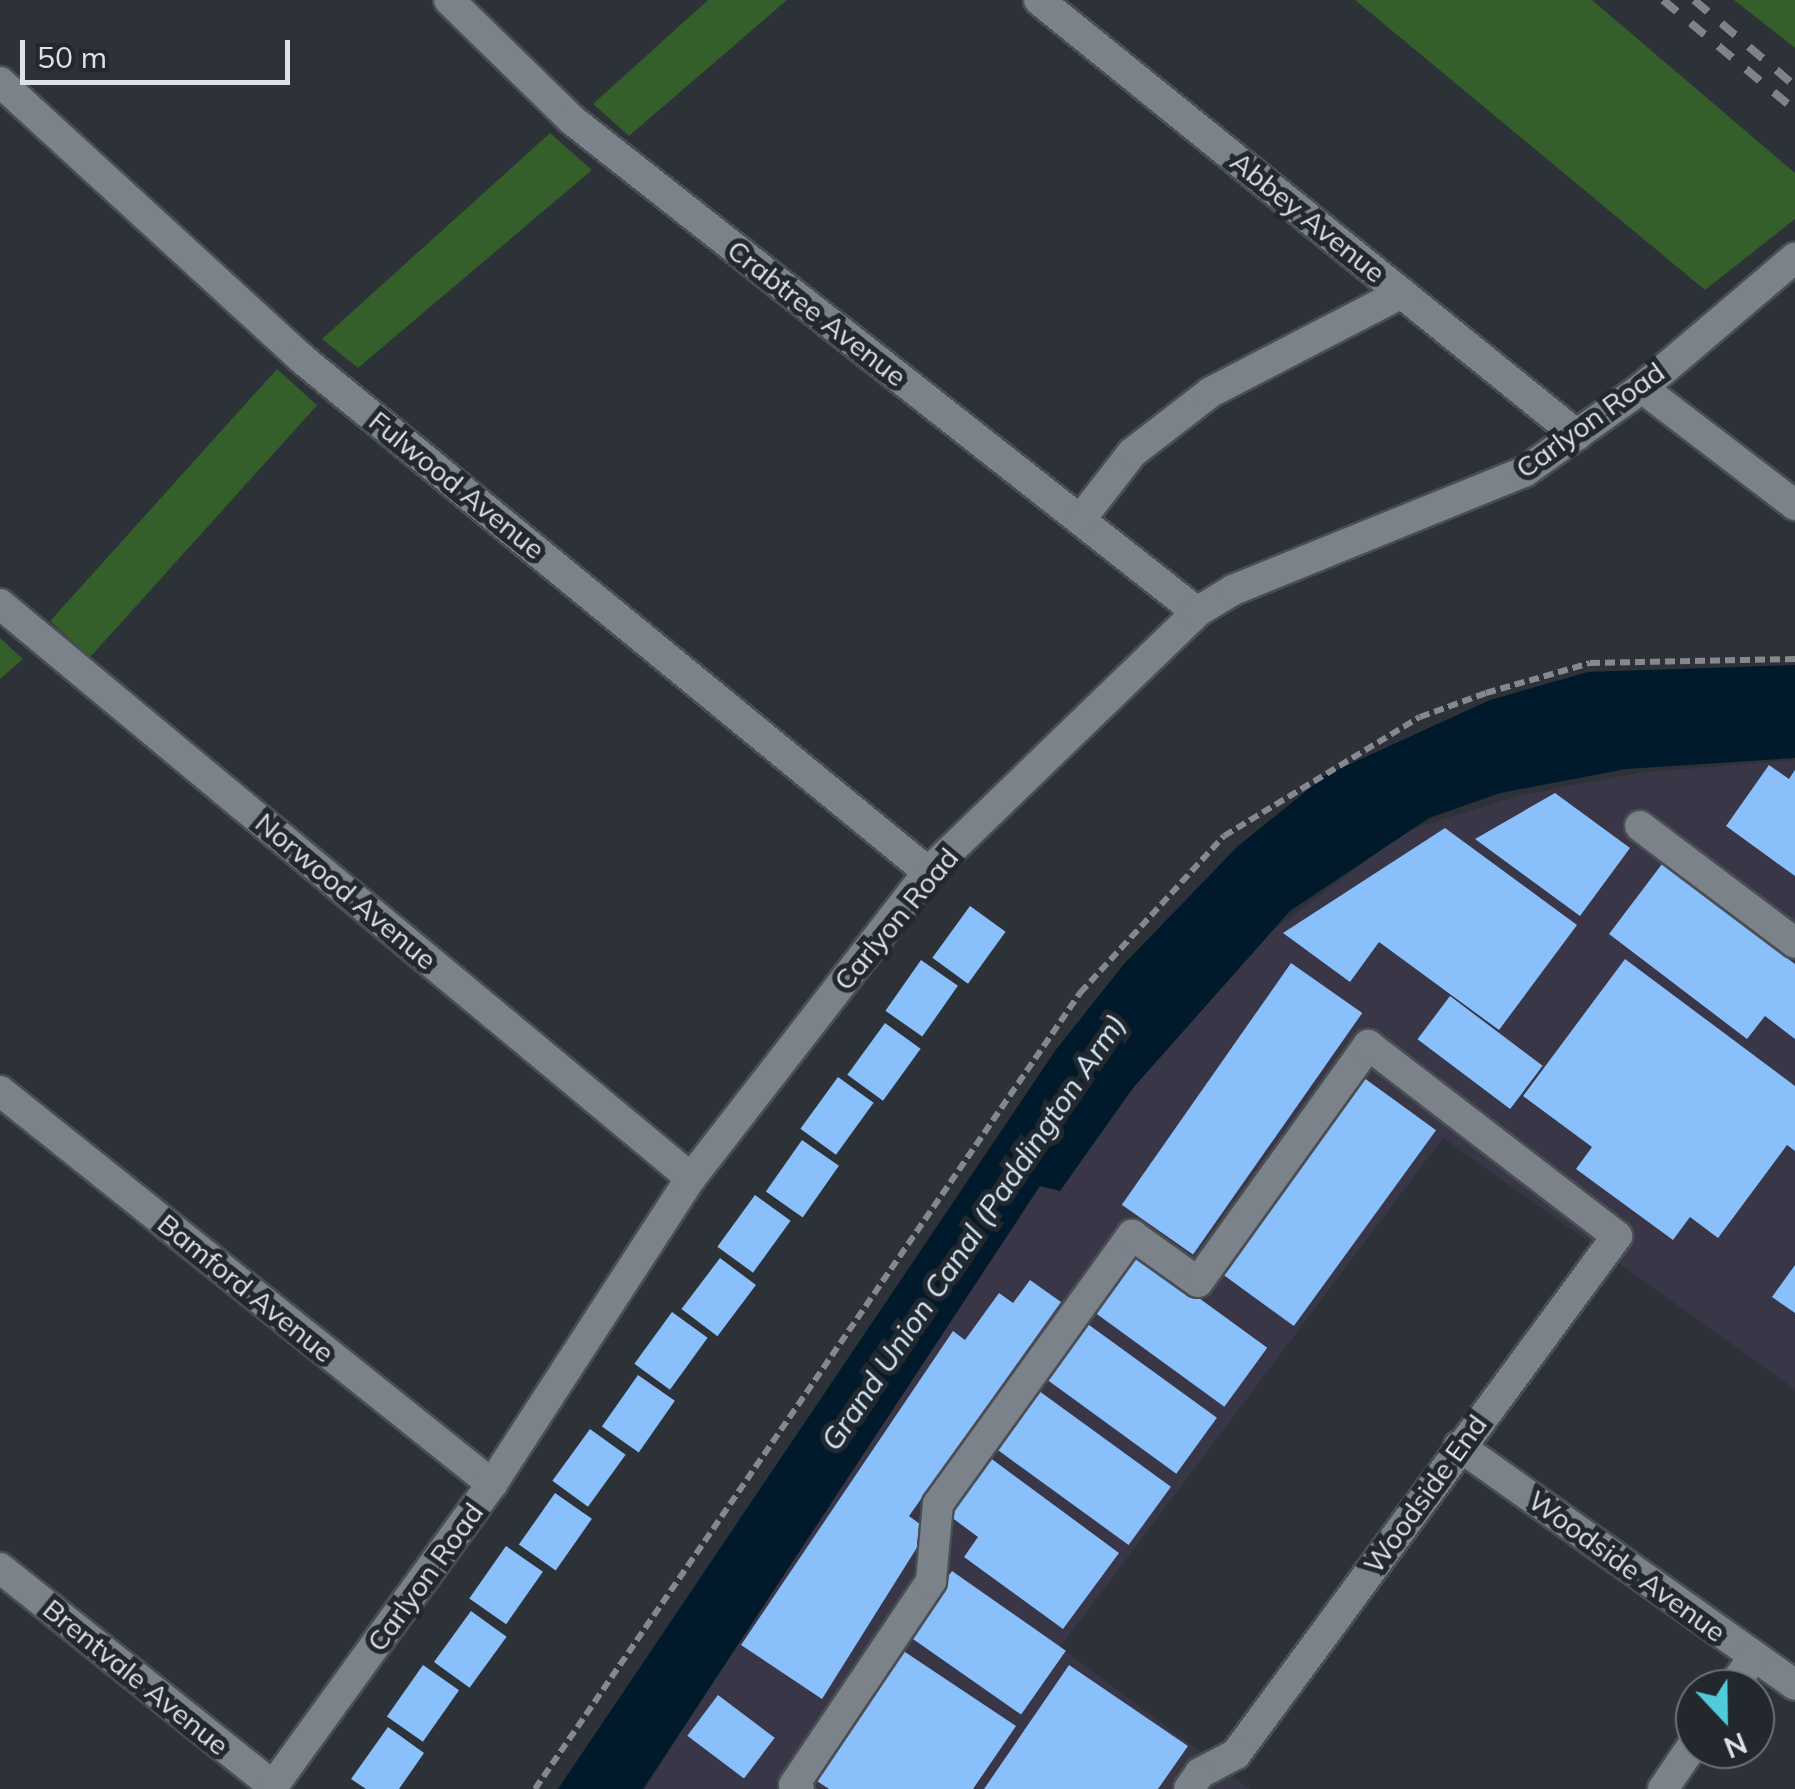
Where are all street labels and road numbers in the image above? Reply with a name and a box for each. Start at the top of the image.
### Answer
street label: Abbey Avenue [1224,144,1392,290]
street label: Crabtree Avenue [721,233,913,393]
street label: Carlyon Road [1509,355,1671,485]
street label: Fulwood Avenue [363,404,551,566]
street label: Norwood Avenue [249,806,443,976]
street label: Carlyon Road [827,841,965,997]
street label: Bamford Avenue [151,1207,341,1369]
street label: Woodside End [1356,1408,1494,1580]
street label: Woodside Avenue [1522,1483,1732,1649]
street label: Carlyon Road [360,1496,490,1658]
street label: Brentvale Avenue [37,1592,235,1762]

